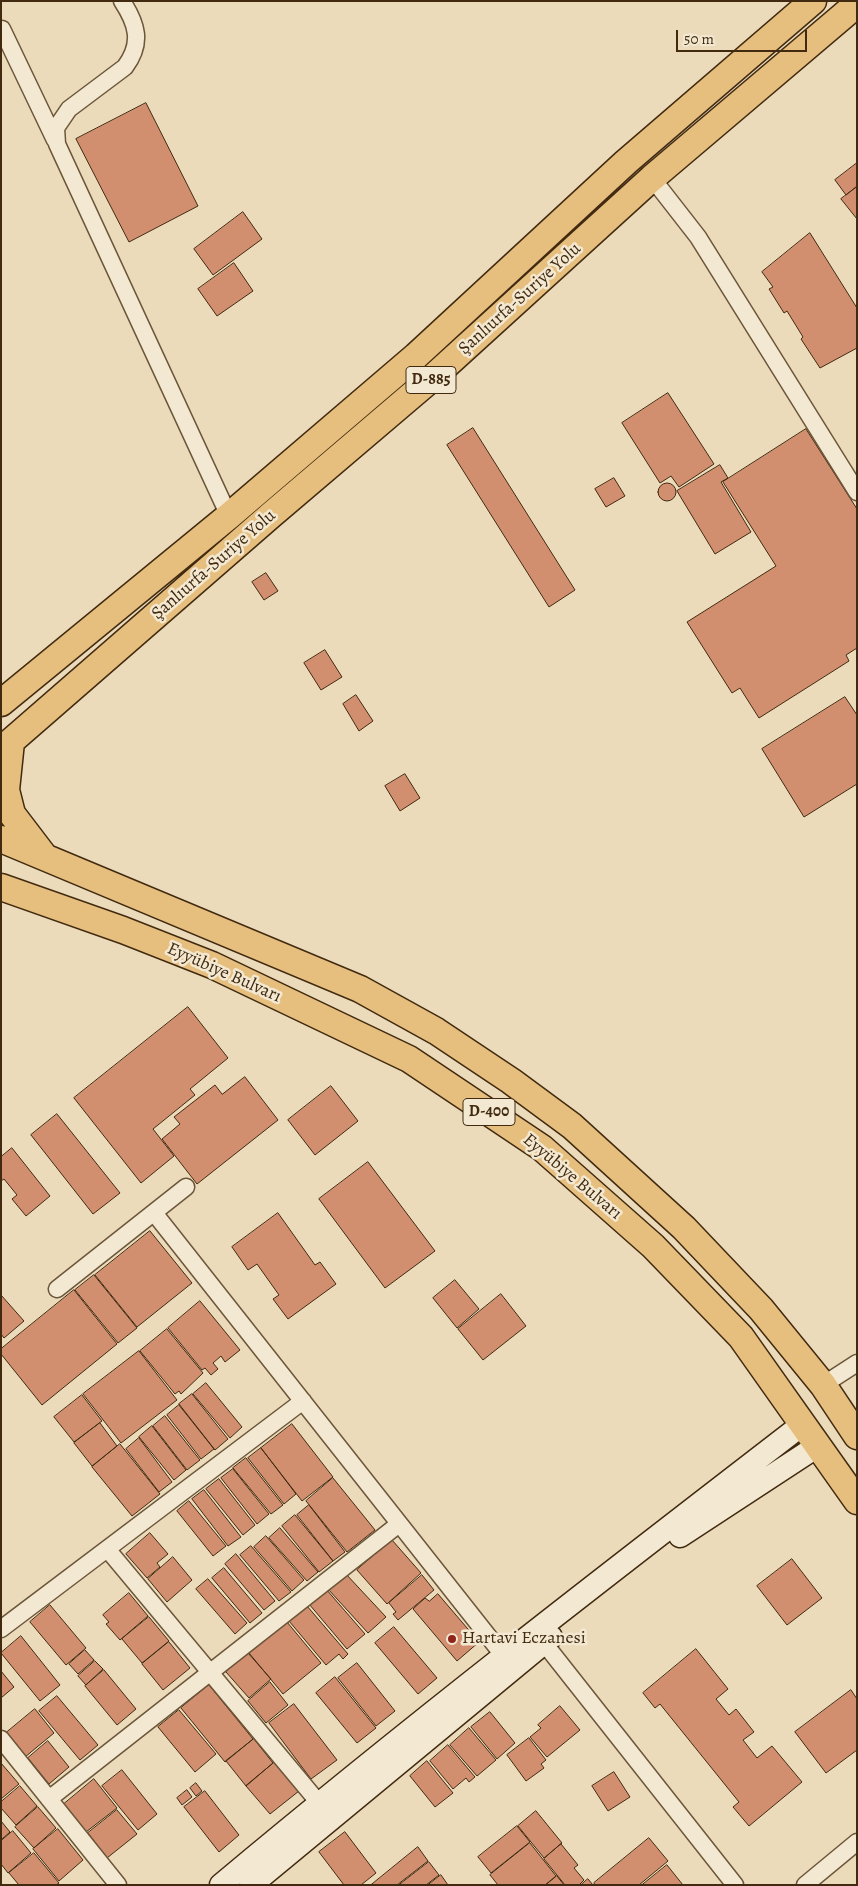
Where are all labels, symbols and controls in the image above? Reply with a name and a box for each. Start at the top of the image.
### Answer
scale bar [678,20,809,52]
text: 50 m [684,29,714,49]
street label: Şanlıurfa-Suriye Yolu [454,238,586,360]
road number: D-885 [406,366,456,394]
street label: Şanlıurfa-Suriye Yolu [148,505,280,625]
street label: Eyyübiye Bulvarı [164,938,284,1008]
road number: D-400 [463,1098,515,1126]
street label: Eyyübiye Bulvarı [518,1129,626,1225]
place label: Hartavi Eczanesi [462,1628,586,1650]
marker: Hartavi Eczanesi [446,1633,458,1645]

